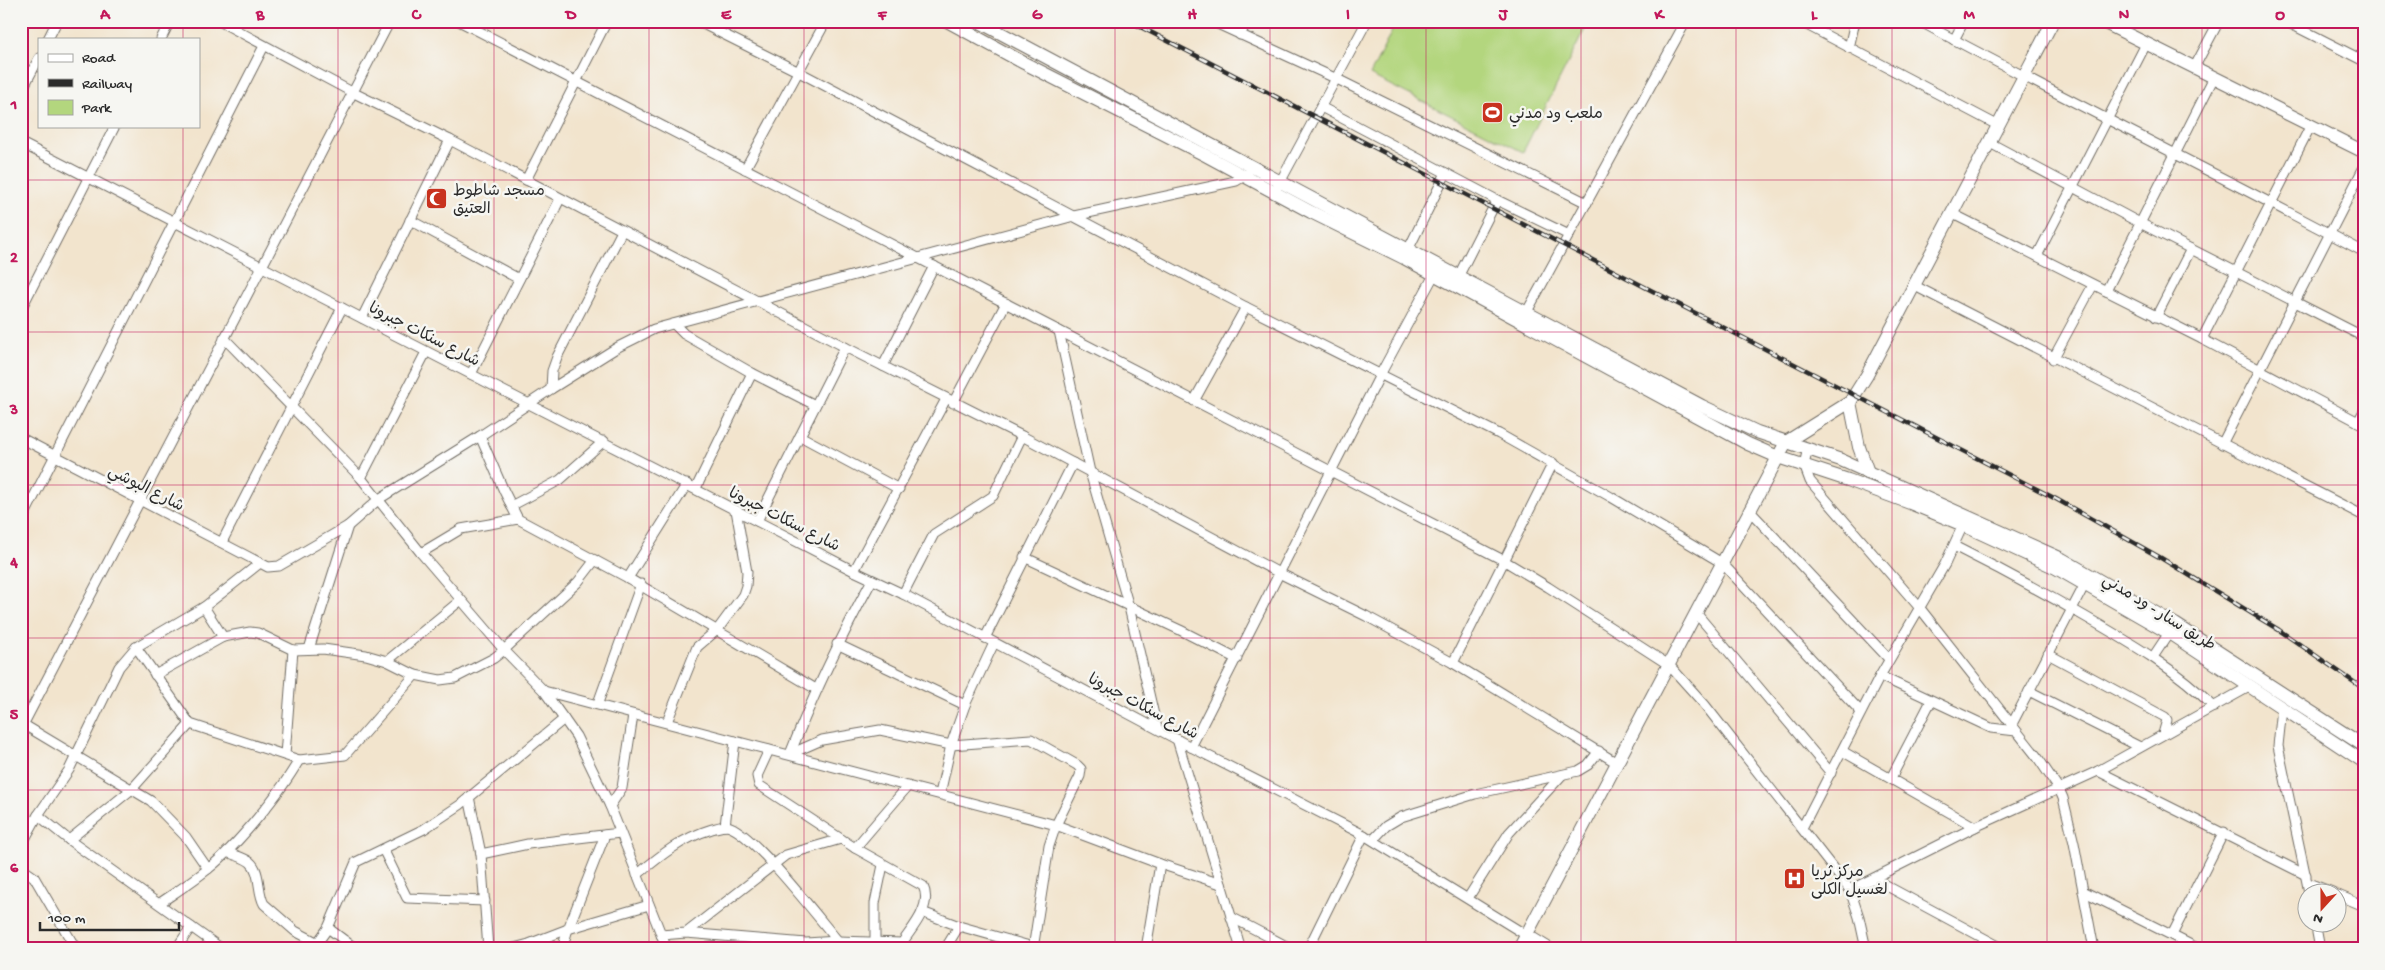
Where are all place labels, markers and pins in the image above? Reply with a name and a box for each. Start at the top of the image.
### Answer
sports icon: ملعب ود مدني [1481,100,1505,124]
place label: ملعب ود مدني [1509,106,1603,127]
place label: مسجد شاطوط العتيق [453,183,545,220]
mosque icon: مسجد شاطوط العتيق [425,186,449,210]
place label: مركز ثريا لغسيل الكلى [1811,864,1888,901]
hospital icon: مركز ثريا لغسيل الكلى [1783,867,1807,891]

